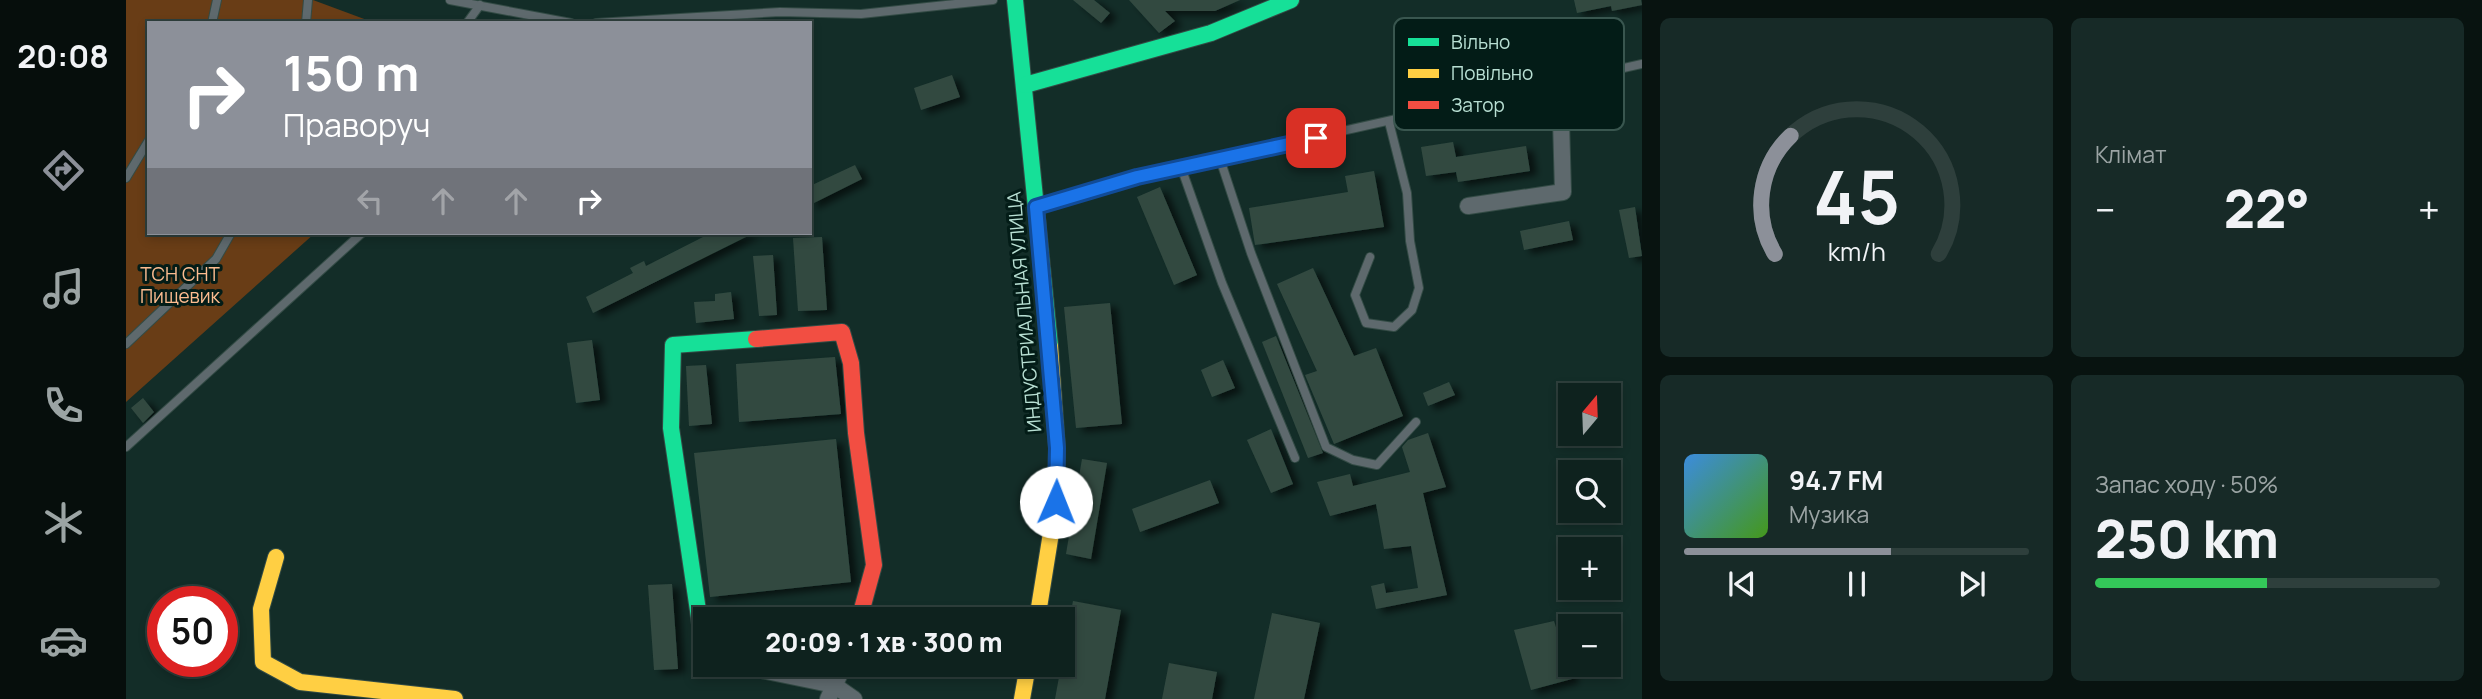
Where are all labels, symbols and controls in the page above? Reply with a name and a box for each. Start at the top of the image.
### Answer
legend [1394,18,1624,130]
text: Вільно [1451,29,1510,55]
text: 20:08 [17,34,109,78]
text: 150 m [283,39,419,106]
icon: right [168,49,259,140]
text: Повільно [1451,60,1533,86]
text: Затор [1451,92,1505,118]
text: Праворуч [283,103,431,147]
pin [1286,108,1346,168]
icon: arrive [1297,119,1335,157]
text: Клімат [2095,138,2167,170]
icon: directions [39,146,88,195]
text: 45 [1813,146,1900,246]
text: 22° [2224,173,2310,244]
icon: left [351,182,389,220]
icon: ahead [424,182,462,220]
icon: ahead [497,182,535,220]
icon: right [570,182,608,220]
text: − [2095,183,2116,235]
text: + [2418,183,2440,235]
street label: ИНДУСТРИАЛЬНАЯ УЛИЦА [1001,191,1047,433]
text: km/h [1827,233,1886,268]
park label: ТСН СНТ Пищевик [140,261,221,309]
icon: music [39,264,88,313]
icon: phone [39,381,88,430]
north arrow [1558,383,1620,446]
map controls [1558,383,1621,677]
button: search [1558,460,1621,523]
text: 94.7 FM [1789,462,1883,498]
position arrow [1019,465,1093,539]
text: Запас ходу · 50% [2095,468,2278,500]
icon: climate [39,498,88,547]
text: Музика [1789,498,1869,530]
text: 250 km [2095,503,2279,574]
button: + [1558,537,1621,600]
icon: previous [1723,565,1761,603]
icon: pause [1838,565,1876,603]
icon: next [1953,565,1991,603]
speed limit sign: 50 [147,586,238,677]
button: − [1558,614,1621,677]
icon: car [39,616,88,665]
text: 20:09 · 1 хв · 300 m [765,624,1003,660]

